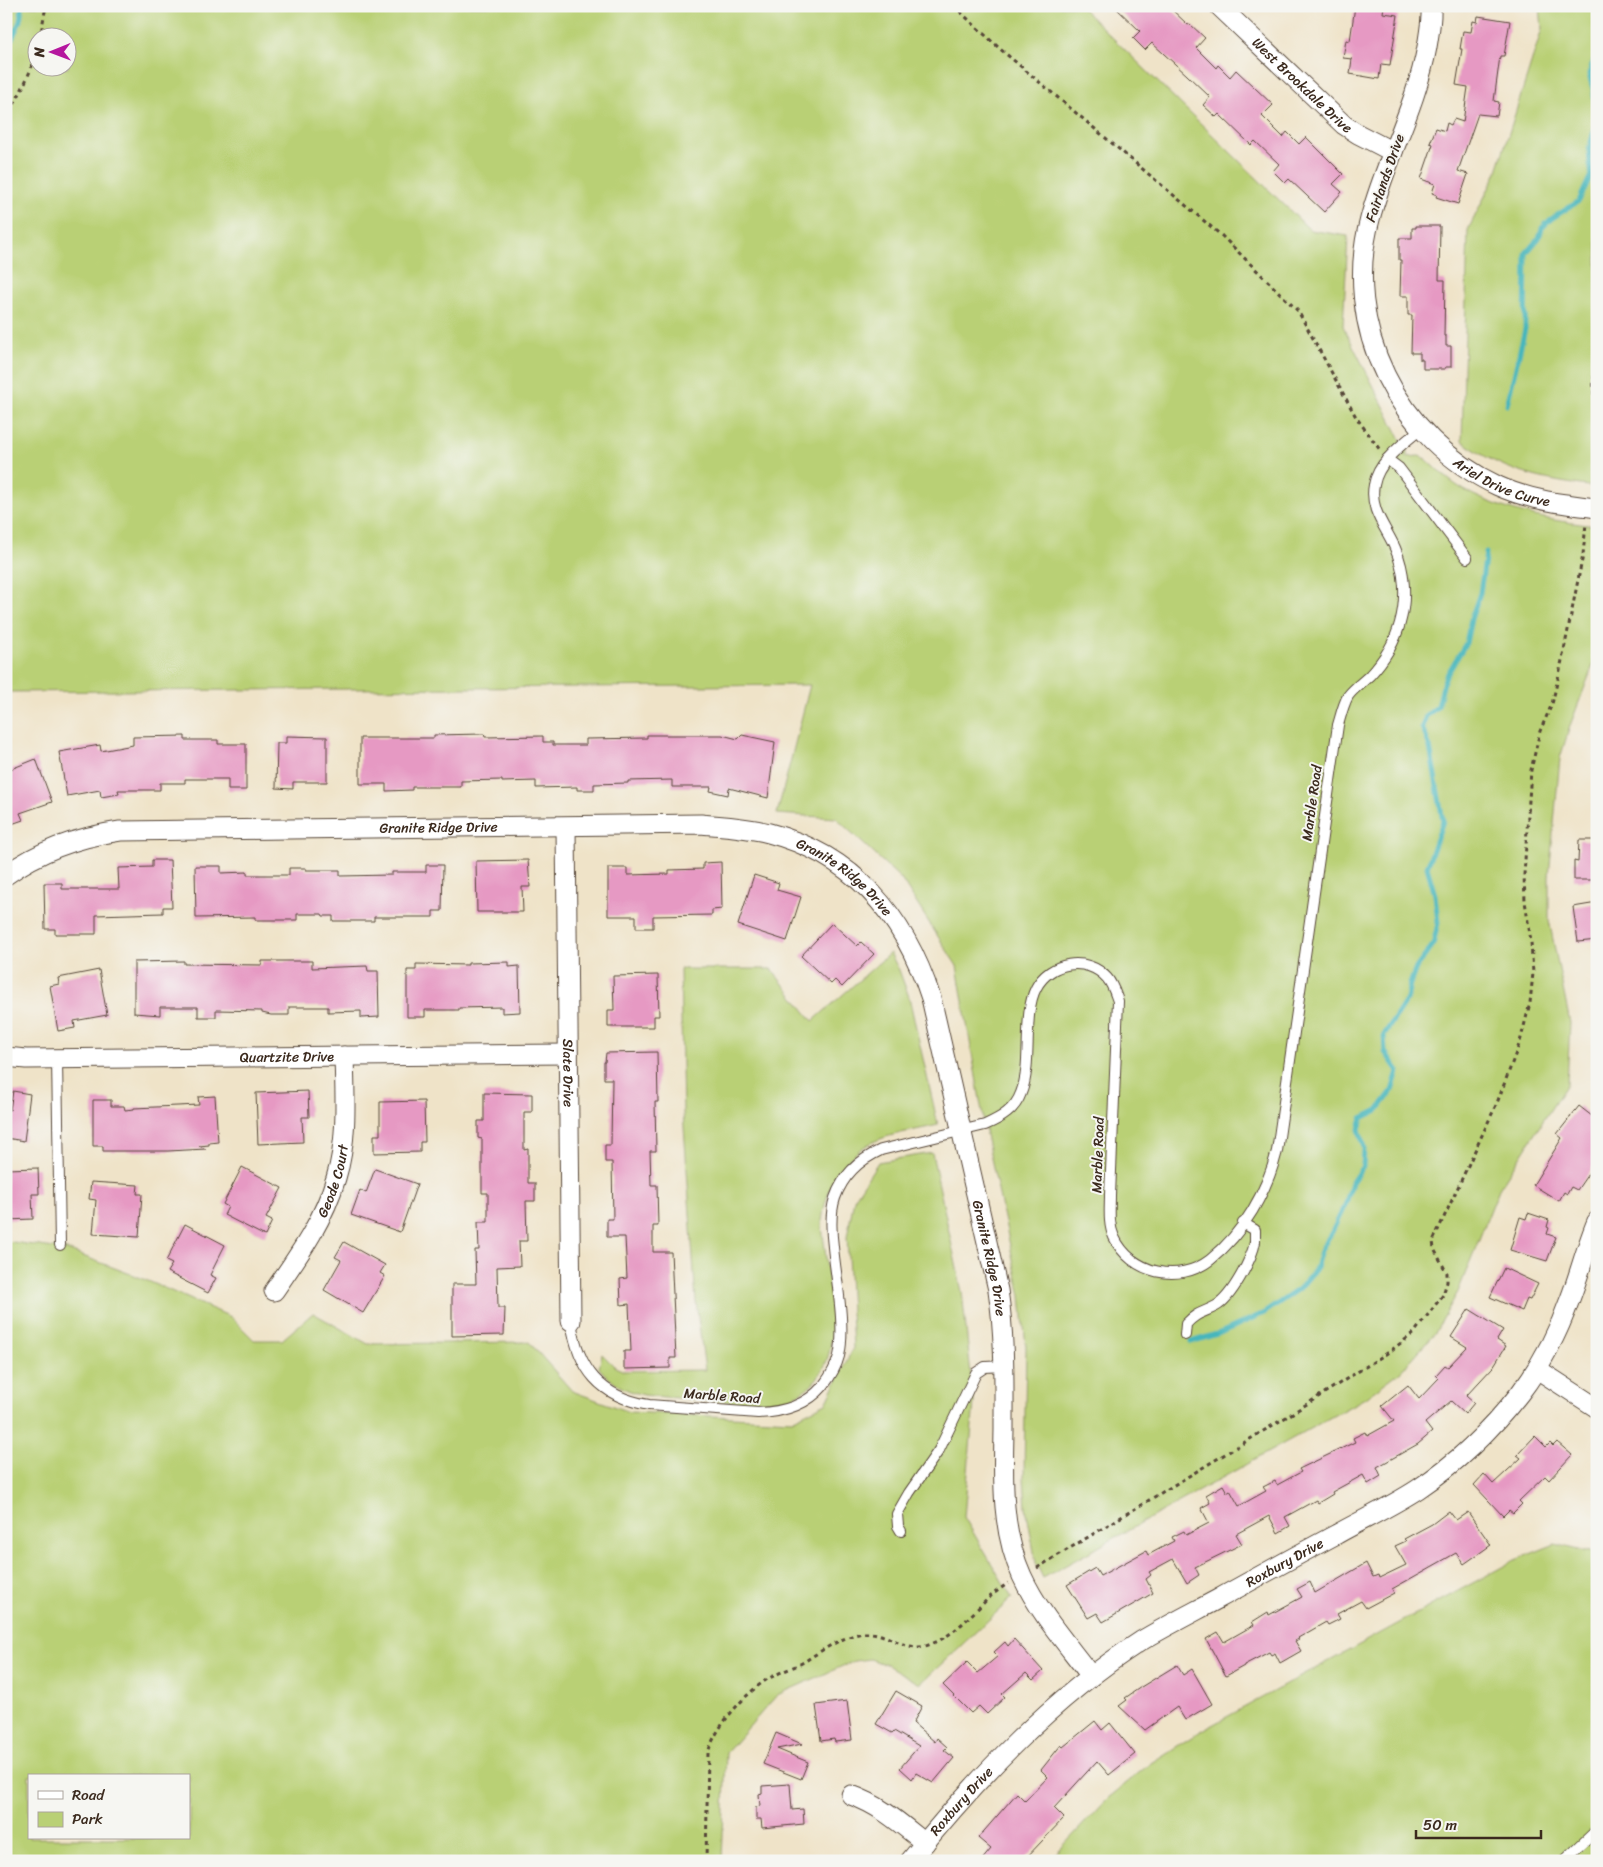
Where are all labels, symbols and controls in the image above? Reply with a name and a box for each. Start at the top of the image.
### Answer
north arrow [28,28,78,78]
street label: West Brookdale Drive [1246,31,1358,140]
text: N [27,47,52,58]
street label: Fairlands Drive [1358,130,1412,226]
street label: Ariel Drive Curve [1447,449,1553,514]
street label: Marble Road [1294,762,1330,843]
street label: Granite Ridge Drive [379,814,498,840]
street label: Granite Ridge Drive [792,831,899,922]
street label: Slate Drive [556,1039,581,1107]
street label: Quartzite Drive [240,1044,334,1070]
street label: Marble Road [1084,1115,1112,1194]
street label: Geode Court [310,1141,356,1222]
street label: Granite Ridge Drive [965,1198,1014,1317]
street label: Marble Road [683,1381,763,1411]
street label: Roxbury Drive [1241,1531,1328,1594]
street label: Roxbury Drive [923,1760,999,1841]
legend [28,1774,190,1840]
text: Road [72,1782,105,1808]
text: Park [72,1806,103,1832]
scale bar [1416,1807,1540,1839]
text: 50 m [1423,1812,1458,1838]

